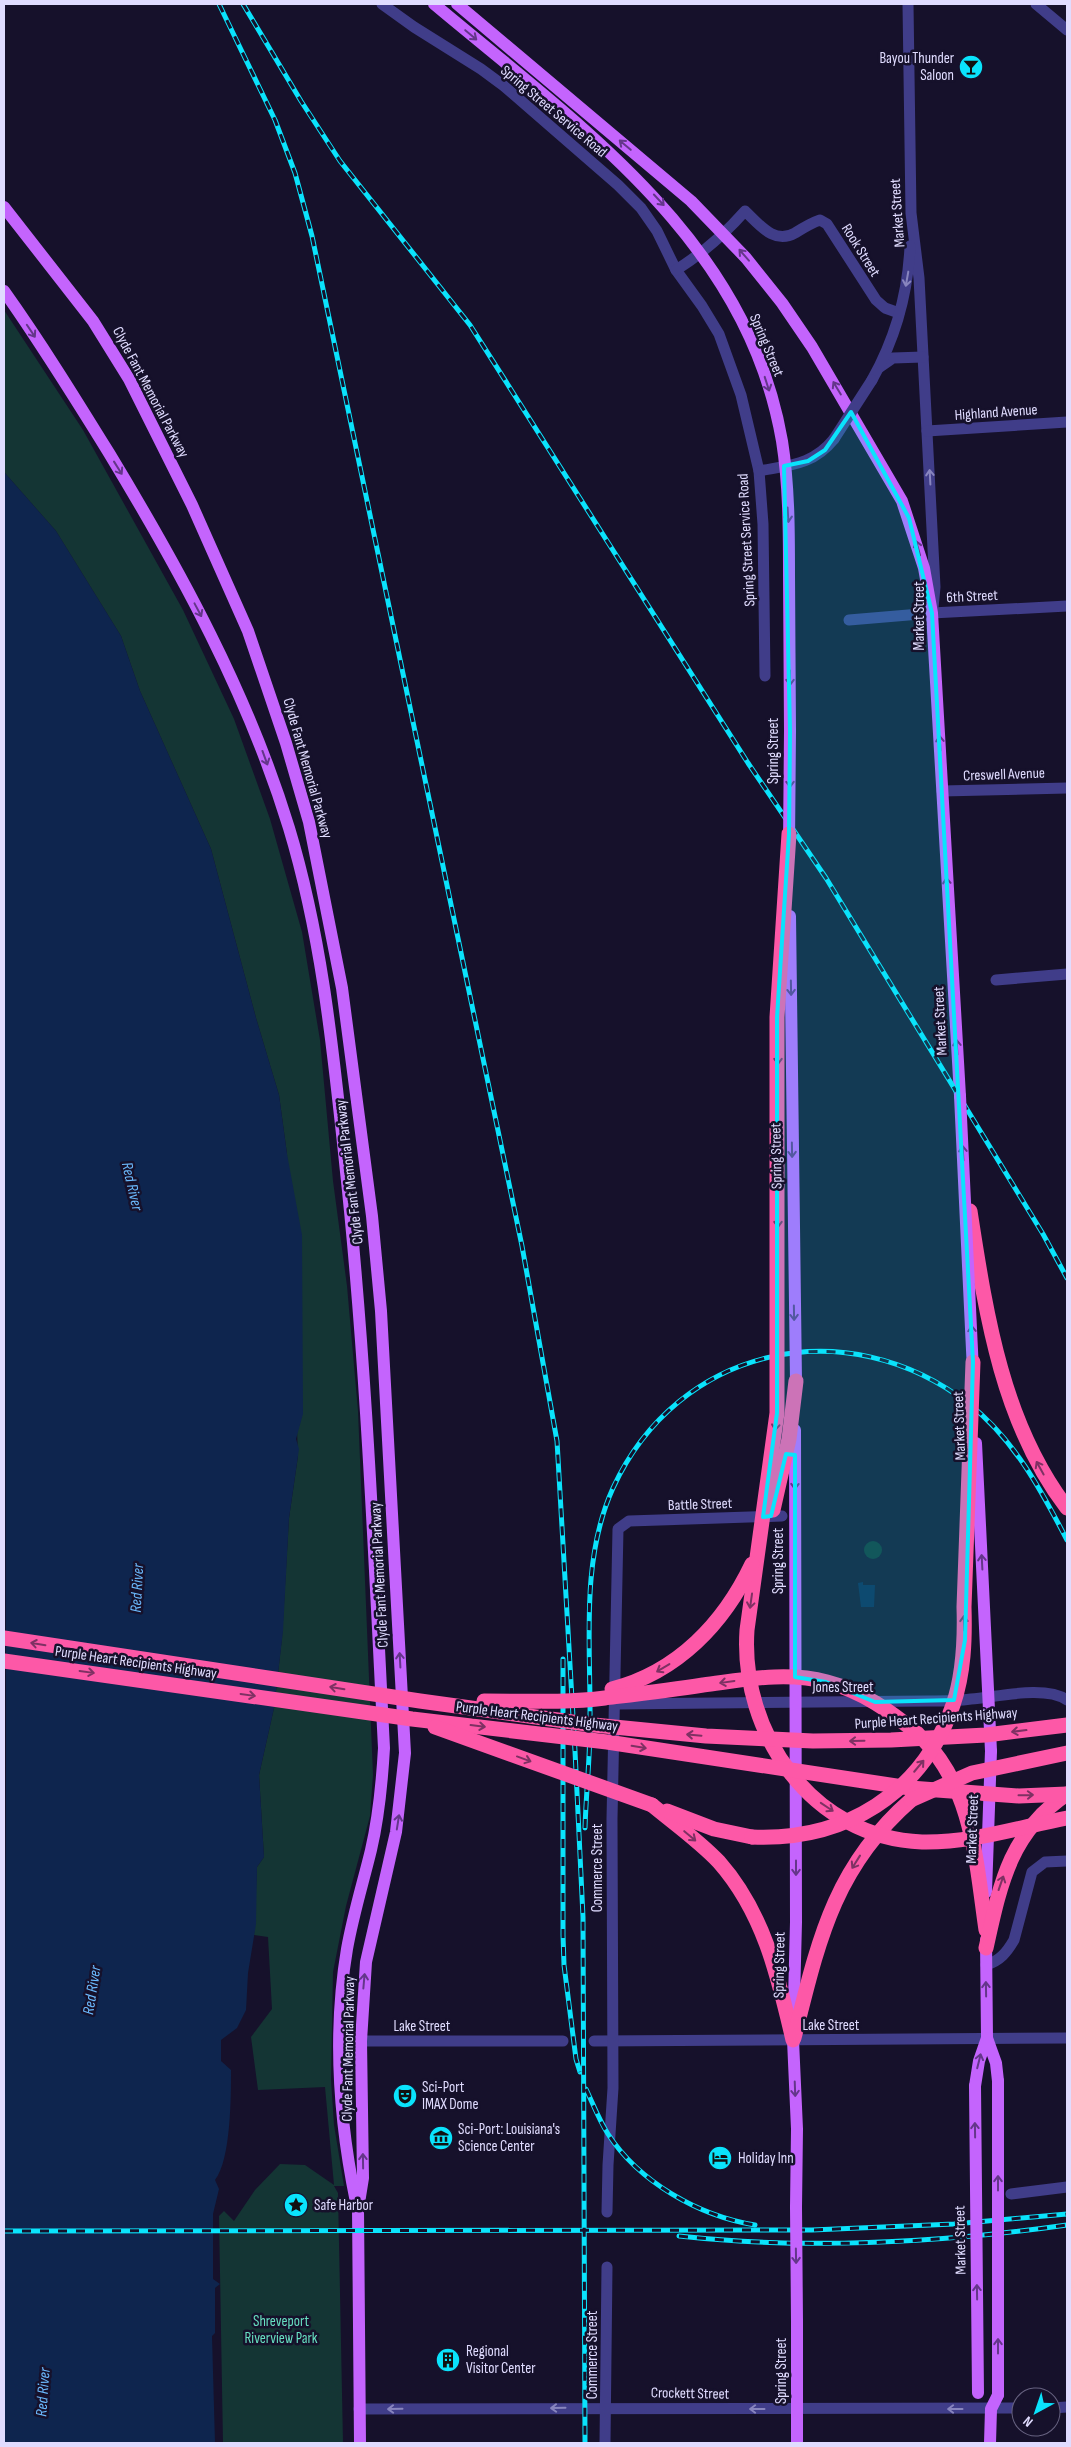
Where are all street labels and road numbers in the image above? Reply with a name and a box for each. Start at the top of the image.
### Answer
street label: Spring Street Service Road [496,61,611,162]
street label: Market Street [886,177,909,248]
street label: Rook Street [837,220,884,281]
street label: Spring Street [745,311,788,380]
street label: Clyde Fant Memorial Parkway [108,324,193,461]
street label: Highland Avenue [954,400,1038,425]
street label: Spring Street Service Road [734,473,759,607]
street label: Market Street [910,581,929,651]
street label: 6th Street [946,586,999,607]
street label: Clyde Fant Memorial Parkway [278,696,337,841]
street label: Spring Street [764,717,783,784]
street label: Creswell Avenue [963,764,1045,785]
street label: Market Street [929,986,952,1056]
street label: Clyde Fant Memorial Parkway [331,1098,368,1245]
street label: Spring Street [766,1122,787,1189]
street label: Market Street [949,1391,970,1461]
street label: Battle Street [667,1494,733,1515]
street label: Clyde Fant Memorial Parkway [366,1502,393,1648]
street label: Spring Street [769,1527,788,1594]
street label: Purple Heart Recipients Highway [54,1642,218,1683]
street label: Jones Street [811,1678,874,1697]
street label: Purple Heart Recipients Highway [455,1697,619,1736]
street label: Purple Heart Recipients Highway [854,1703,1018,1734]
street label: Market Street [962,1794,983,1864]
street label: Commerce Street [588,1823,607,1912]
street label: Spring Street [769,1931,790,1998]
street label: Clyde Fant Memorial Parkway [338,1976,359,2122]
street label: Lake Street [803,2016,860,2035]
street label: Lake Street [394,2017,451,2036]
street label: Market Street [950,2205,971,2275]
street label: Commerce Street [583,2310,602,2399]
street label: Spring Street [772,2337,791,2404]
street label: Crockett Street [651,2383,730,2404]

